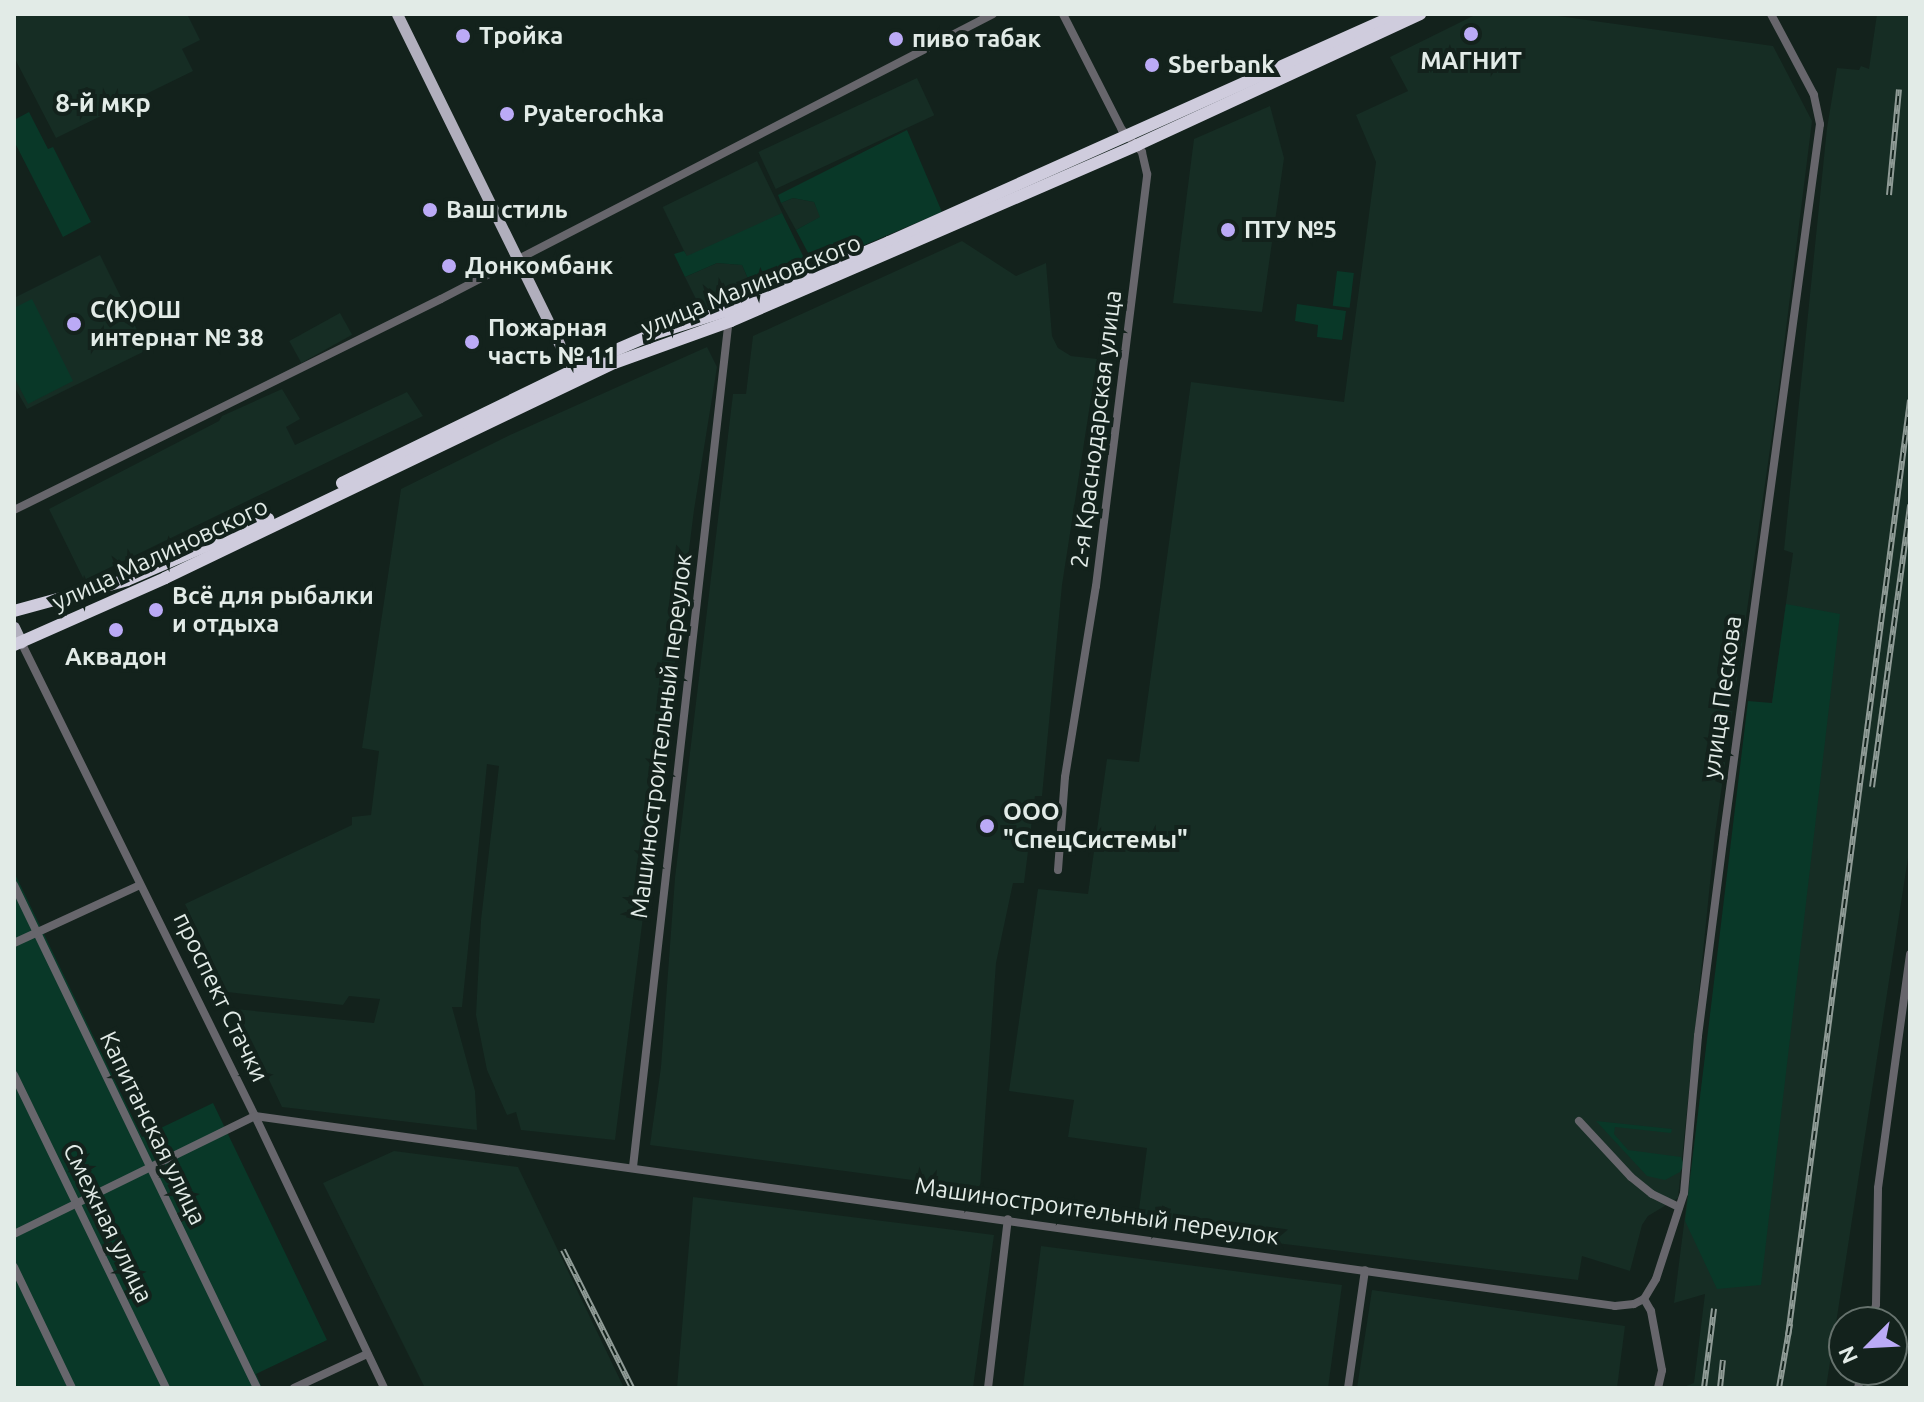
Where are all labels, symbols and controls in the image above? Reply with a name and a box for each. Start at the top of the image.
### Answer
place label: Тройка [479,22,563,50]
place label: пиво табак [912,25,1041,53]
marker: МАГНИТ [1462,25,1480,43]
marker: Тройка [454,27,472,45]
marker: пиво табак [887,30,905,48]
place label: МАГНИТ [1420,47,1522,75]
place label: Sberbank [1168,51,1275,79]
marker: Sberbank [1143,56,1161,74]
district label: 8-й мкр [55,87,151,119]
place label: Pyaterochka [523,100,664,128]
marker: Pyaterochka [498,105,516,123]
place label: Ваш стиль [446,196,568,224]
marker: Ваш стиль [421,201,439,219]
place label: ПТУ №5 [1244,216,1337,244]
marker: ПТУ №5 [1219,221,1237,239]
street label: улица Малиновского [637,228,865,342]
place label: Донкомбанк [465,252,613,280]
marker: Донкомбанк [440,257,458,275]
street label: 2-я Краснодарская улица [1065,289,1127,569]
place label: С(К)ОШ интернат № 38 [90,296,264,352]
place label: Пожарная часть № 11 [488,314,617,370]
marker: С(К)ОШ интернат № 38 [65,315,83,333]
marker: Пожарная часть № 11 [463,333,481,351]
street label: улица Малиновского [48,491,272,617]
street label: Машиностроительный переулок [624,552,698,920]
place label: Всё для рыбалки и отдыха [172,582,374,638]
marker: Всё для рыбалки и отдыха [147,601,165,619]
street label: улица Пескова [1696,614,1748,780]
marker: Аквадон [107,621,125,639]
place label: Аквадон [65,643,167,671]
place label: ООО "СпецСистемы" [1003,798,1188,854]
marker: ООО "СпецСистемы" [978,817,996,835]
street label: проспект Стачки [168,908,274,1086]
street label: Капитанская улица [94,1026,212,1230]
street label: Смежная улица [57,1139,159,1307]
street label: Машиностроительный переулок [913,1171,1281,1251]
north arrow [1828,1306,1908,1386]
text: N [1833,1343,1862,1368]

